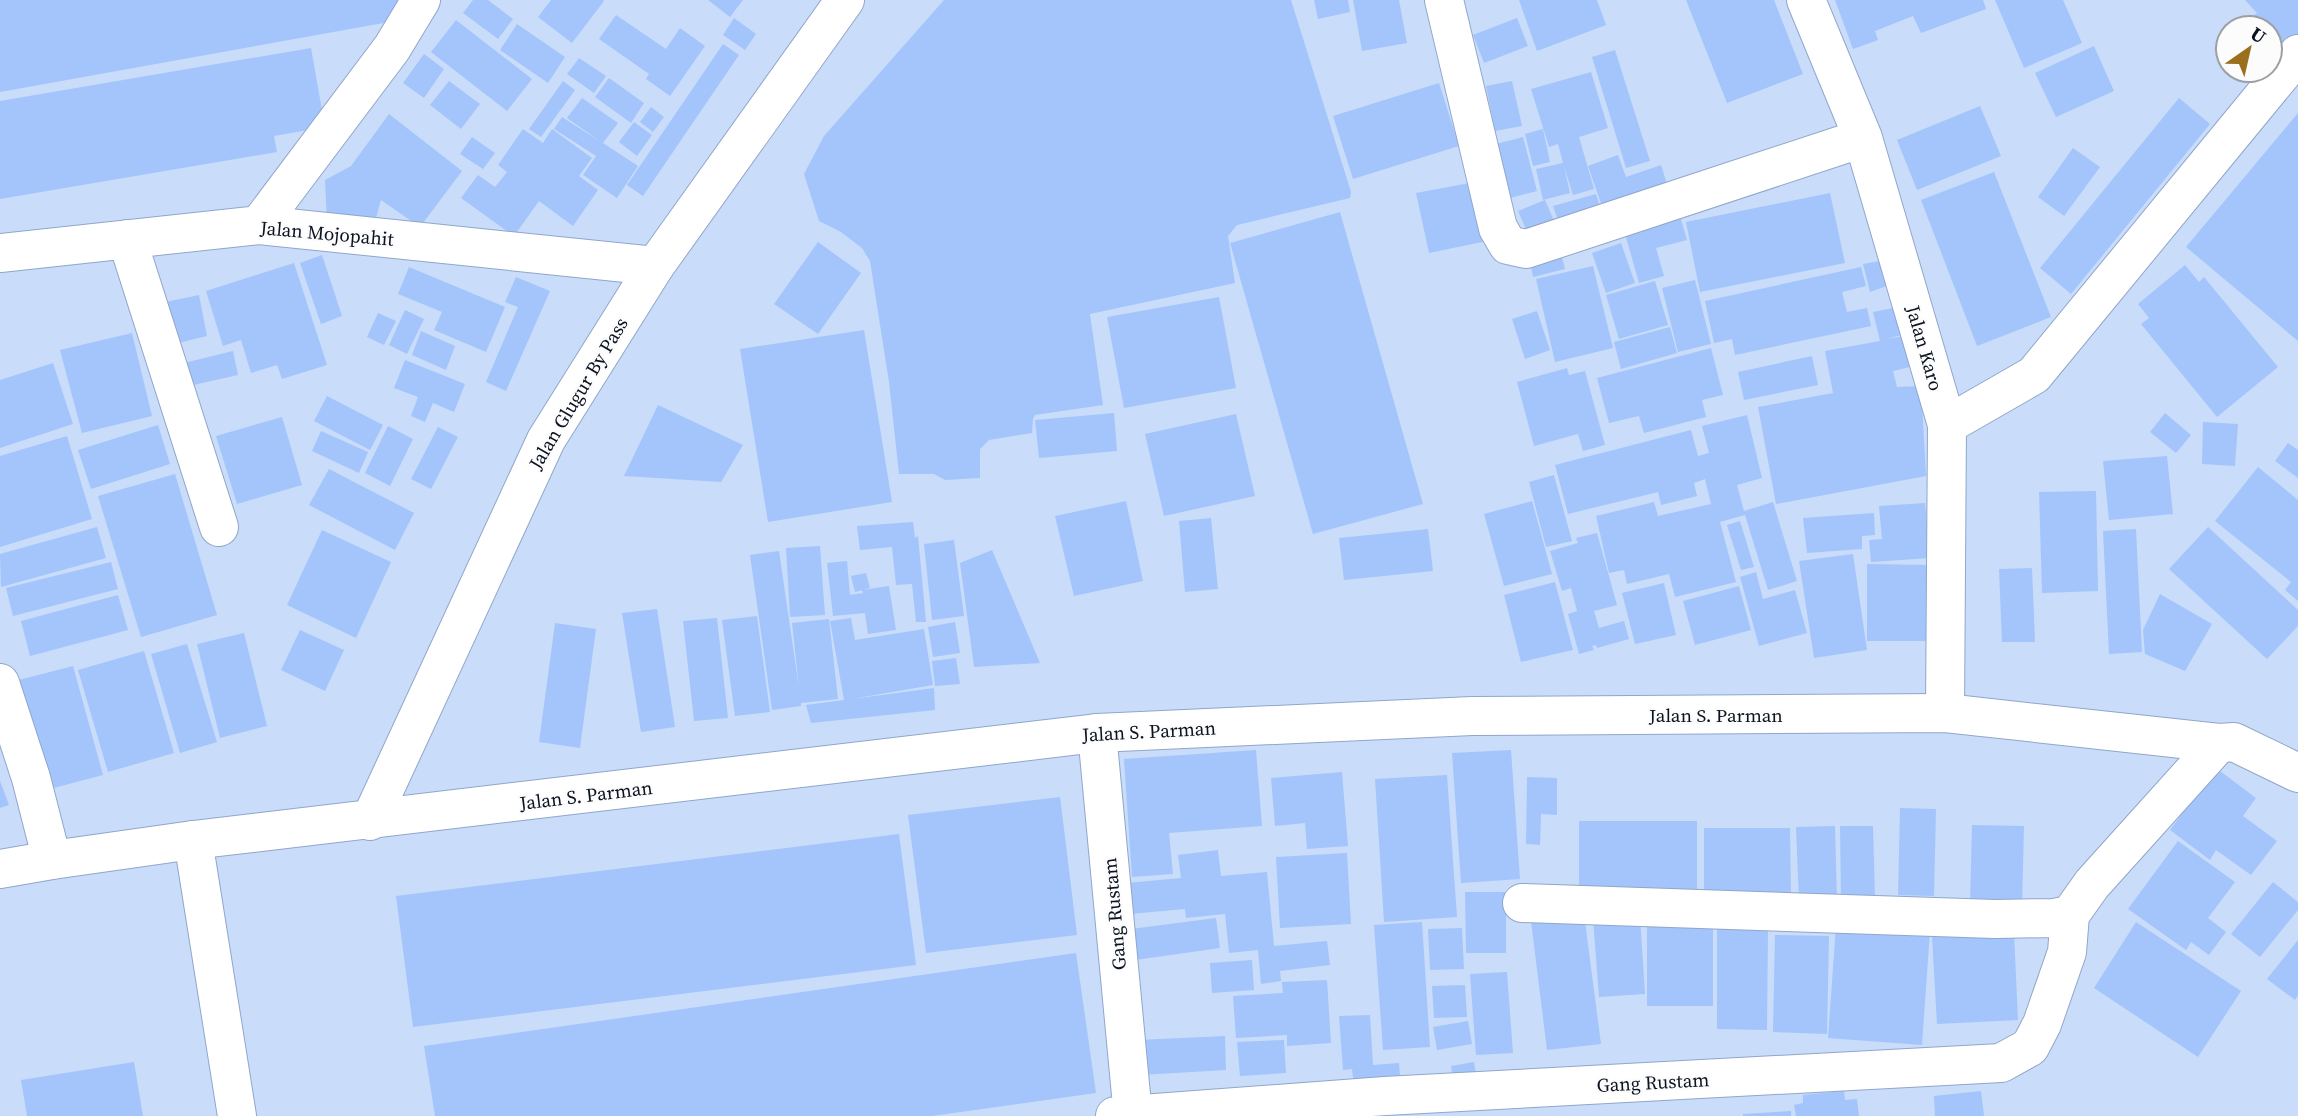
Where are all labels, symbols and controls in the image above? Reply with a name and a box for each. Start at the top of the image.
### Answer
north arrow [2214,14,2284,84]
text: U [2245,20,2272,50]
street label: Jalan Mojopahit [258,214,396,252]
street label: Jalan Karo [1900,301,1950,394]
street label: Jalan Glugur By Pass [522,312,634,475]
street label: Jalan S. Parman [1648,702,1783,728]
street label: Jalan S. Parman [1081,715,1216,748]
street label: Jalan S. Parman [517,774,654,816]
street label: Gang Rustam [1096,857,1132,971]
street label: Gang Rustam [1596,1066,1710,1098]

